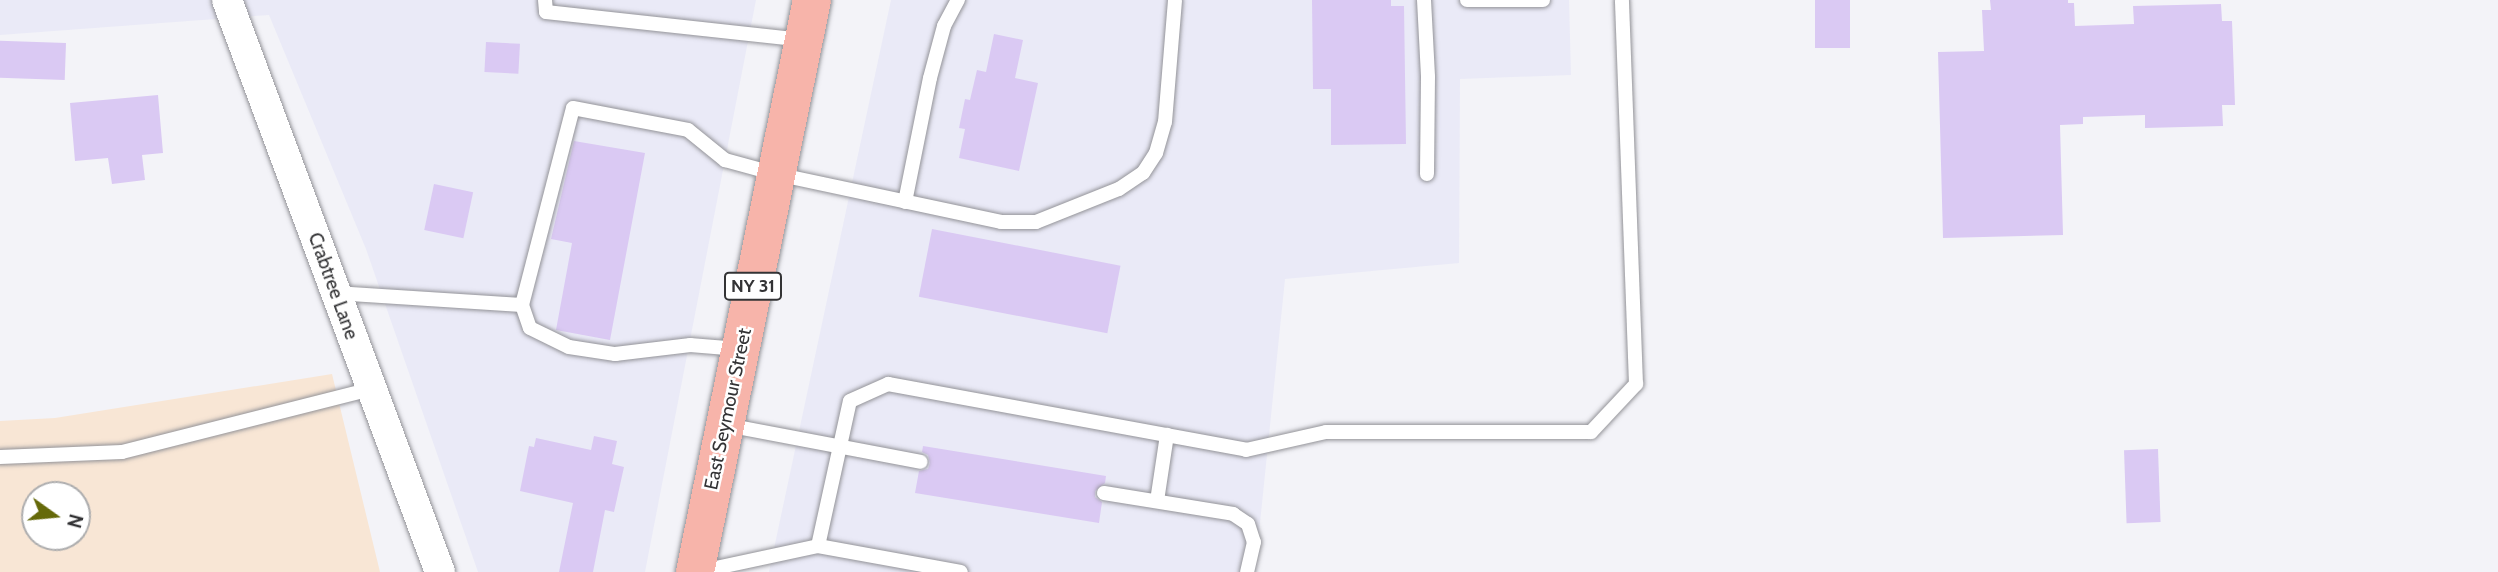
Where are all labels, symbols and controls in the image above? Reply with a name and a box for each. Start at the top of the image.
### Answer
street label: Crabtree Lane [303,230,363,342]
road number: NY 31 [723,272,783,300]
street label: East Seymour Street [700,326,756,492]
north arrow [21,481,91,551]
text: N [62,512,88,531]

